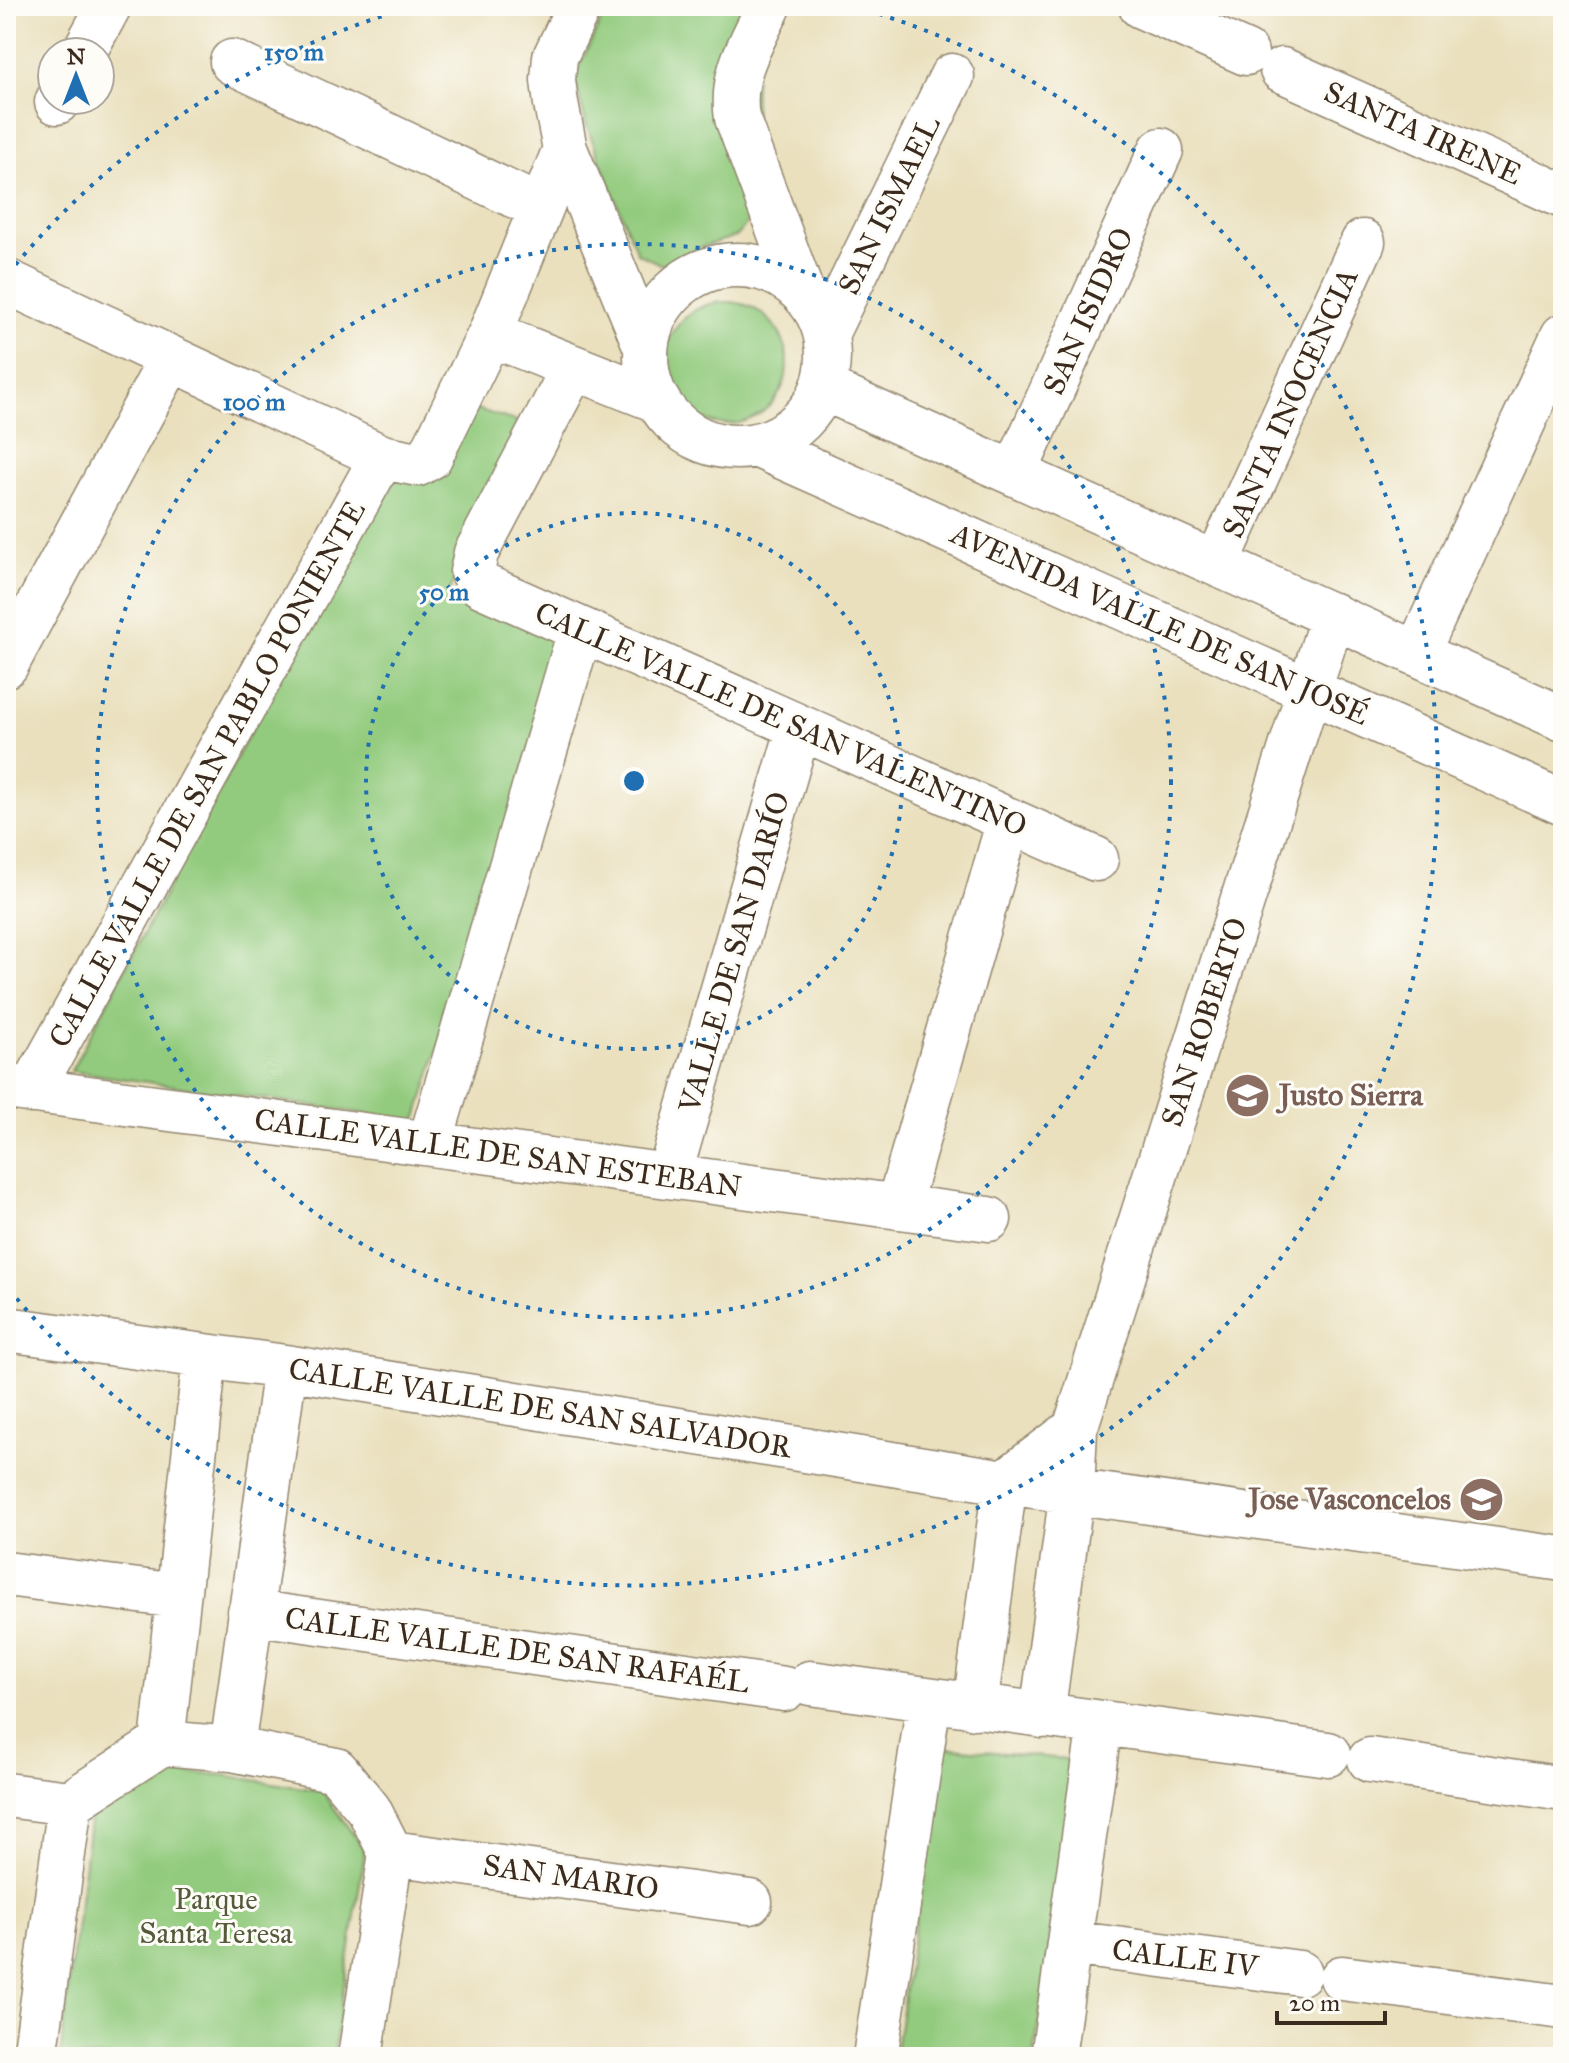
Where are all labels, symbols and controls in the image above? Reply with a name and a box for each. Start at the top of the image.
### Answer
north arrow [36,36,116,116]
text: 150 m [264,37,325,67]
text: N [67,43,86,70]
street label: SANTA IRENE [1319,73,1527,193]
street label: SAN ISMAEL [830,110,948,300]
street label: SAN ISIDRO [1035,222,1141,400]
street label: SANTA INOCENCIA [1214,263,1366,543]
text: 100 m [223,387,286,417]
street label: CALLE VALLE DE SAN PABLO PONIENTE [41,494,373,1054]
street label: AVENIDA VALLE DE SAN JOSÉ [944,514,1375,733]
text: 50 m [419,577,470,607]
street label: CALLE VALLE DE SAN VALENTINO [529,594,1033,844]
centre of rings [620,767,648,795]
street label: VALLE DE SAN DARÍO [670,787,797,1117]
street label: SAN ROBERTO [1153,913,1255,1131]
school or university icon: Justo Sierra [1224,1071,1272,1119]
place label: Justo Sierra [1275,1077,1424,1114]
street label: CALLE VALLE DE SAN ESTEBAN [252,1101,744,1205]
street label: CALLE VALLE DE SAN SALVADOR [286,1350,795,1466]
school or university icon: Jose Vasconcelos [1458,1475,1506,1523]
place label: Jose Vasconcelos [1244,1481,1451,1518]
street label: CALLE VALLE DE SAN RAFAÉL [283,1599,752,1700]
street label: SAN MARIO [481,1847,661,1907]
park label: Parque Santa Teresa [139,1881,293,1951]
street label: CALLE IV [1110,1931,1261,1985]
scale bar [1277,1975,1385,2025]
text: 20 m [1289,1988,1340,2018]

